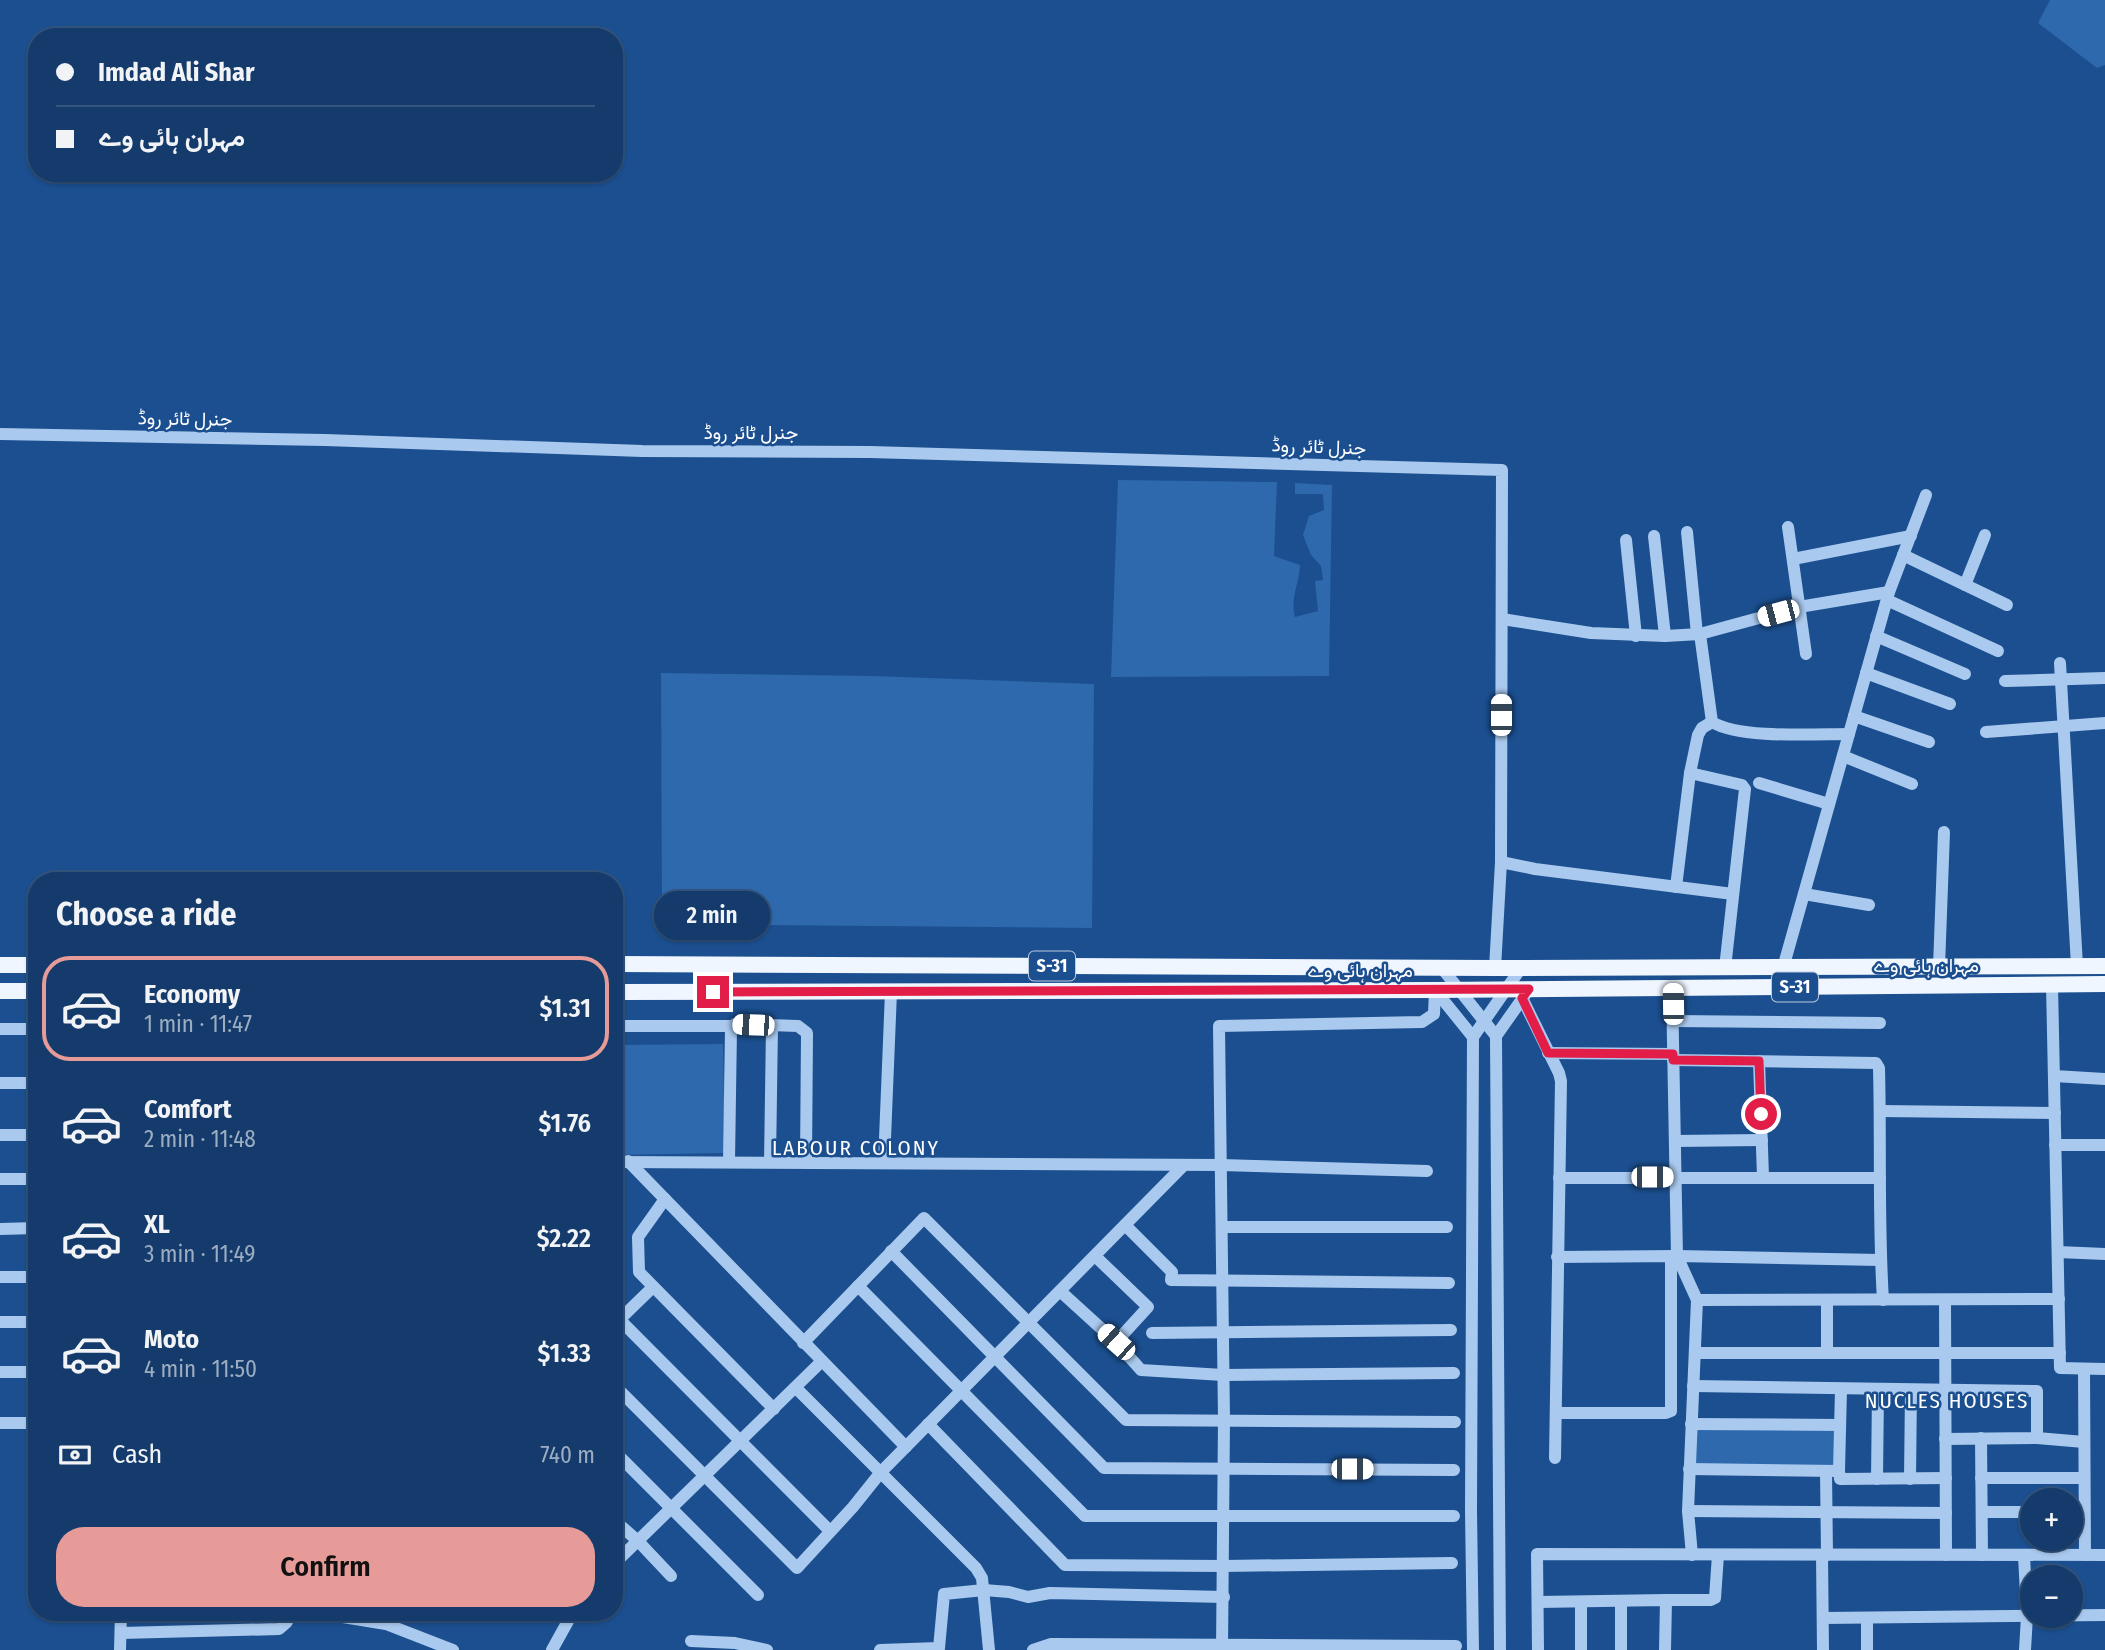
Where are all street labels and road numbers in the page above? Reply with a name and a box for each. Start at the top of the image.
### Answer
street label: جنرل ٹائر روڈ [138,406,232,431]
street label: جنرل ٹائر روڈ [704,421,798,444]
street label: جنرل ٹائر روڈ [1271,433,1367,460]
road number: S-31 [1029,951,1075,981]
street label: مہران ہائی وے [1873,954,1979,978]
street label: مہران ہائی وے [1307,959,1413,983]
road number: S-31 [1772,972,1818,1002]

